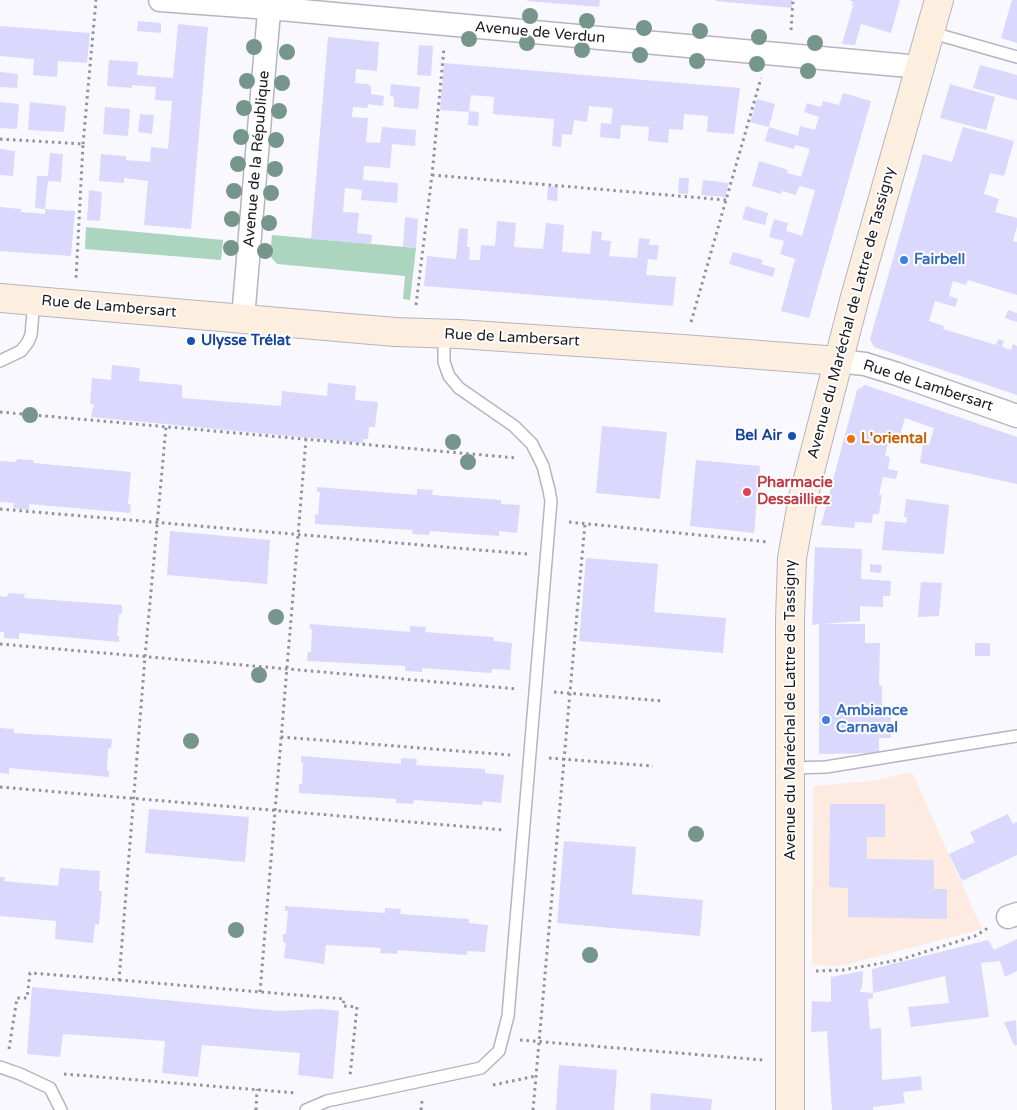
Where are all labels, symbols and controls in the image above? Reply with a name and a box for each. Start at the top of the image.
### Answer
street label: Avenue de Verdun [474,18,606,48]
street label: Avenue de la République [240,70,274,248]
street label: Avenue du Maréchal de Lattre de Tassigny [804,165,900,461]
place label: Fairbell [914,251,965,269]
marker: Fairbell [898,254,910,266]
street label: Rue de Lambersart [41,292,177,322]
street label: Rue de Lambersart [444,325,580,351]
place label: Ulysse Trélat [201,332,291,350]
marker: Ulysse Trélat [185,335,197,347]
street label: Rue de Lambersart [861,356,995,416]
place label: Bel Air [735,427,782,445]
marker: Bel Air [786,430,798,442]
place label: L'oriental [861,430,927,448]
marker: L'oriental [845,433,857,445]
place label: Pharmacie Dessailliez [757,474,833,509]
marker: Pharmacie Dessailliez [741,486,753,498]
street label: Avenue du Maréchal de Lattre de Tassigny [782,559,800,861]
place label: Ambiance Carnaval [836,702,908,737]
marker: Ambiance Carnaval [820,714,832,726]

